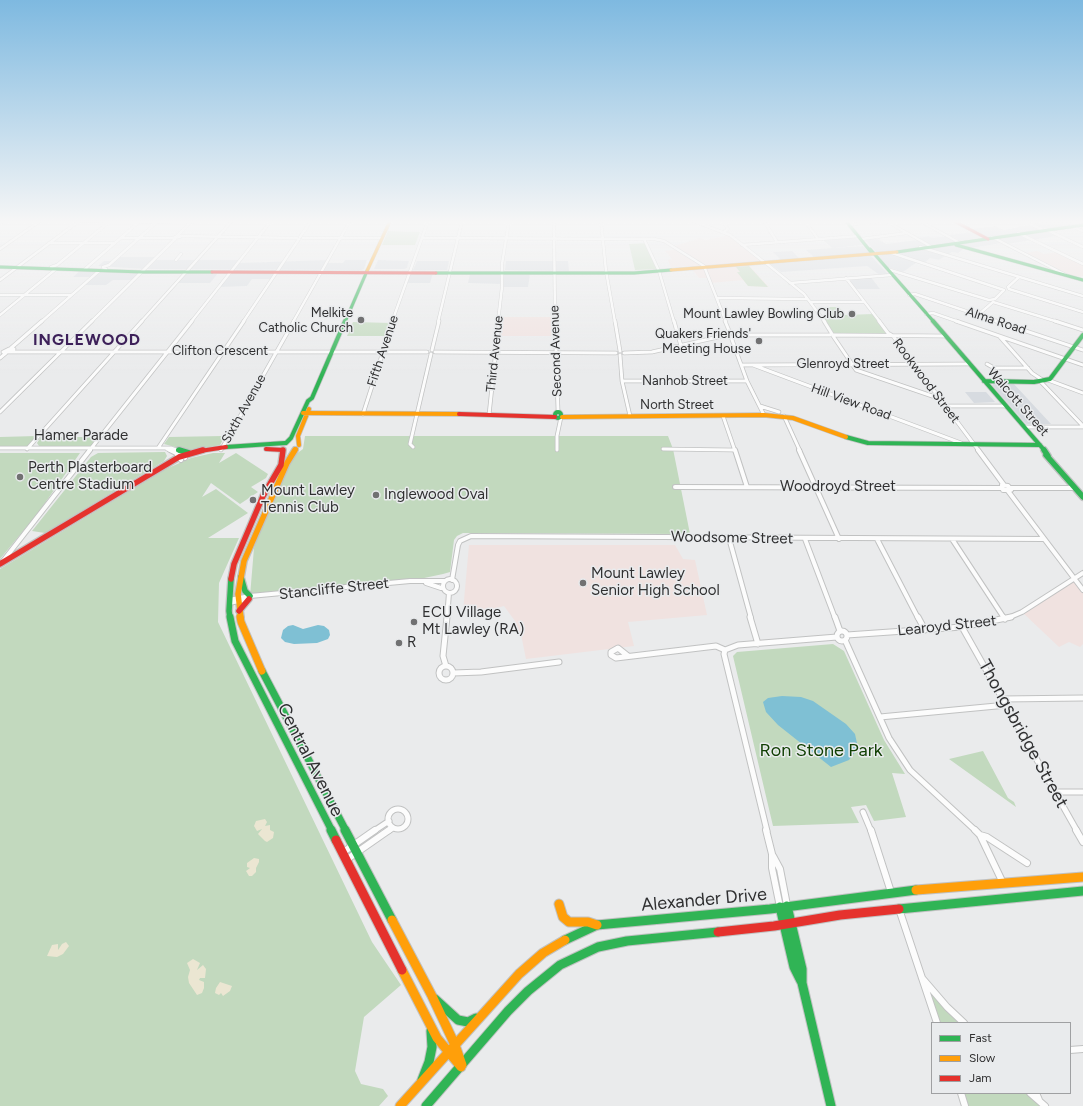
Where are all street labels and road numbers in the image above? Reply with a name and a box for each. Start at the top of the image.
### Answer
street label: Alma Road [964,304,1028,338]
street label: Second Avenue [547,305,565,397]
street label: Fifth Avenue [364,313,402,389]
street label: Third Avenue [483,315,507,393]
street label: Rookwood Street [889,336,963,426]
street label: Clifton Crescent [172,343,268,359]
street label: Glenroyd Street [797,356,889,372]
street label: Walcott Street [984,365,1052,439]
street label: Sixth Avenue [219,372,269,446]
street label: Nanhob Street [642,373,728,389]
street label: Hill View Road [809,380,893,424]
street label: North Street [640,397,714,413]
street label: Hamer Parade [34,427,128,445]
street label: Woodroyd Street [780,478,896,496]
street label: Woodsome Street [671,528,793,548]
street label: Stancliffe Street [278,574,390,604]
street label: Learoyd Street [897,612,997,640]
street label: Thongsbridge Street [973,656,1073,812]
street label: Central Avenue [272,700,348,820]
street label: Alexander Drive [640,884,768,916]

